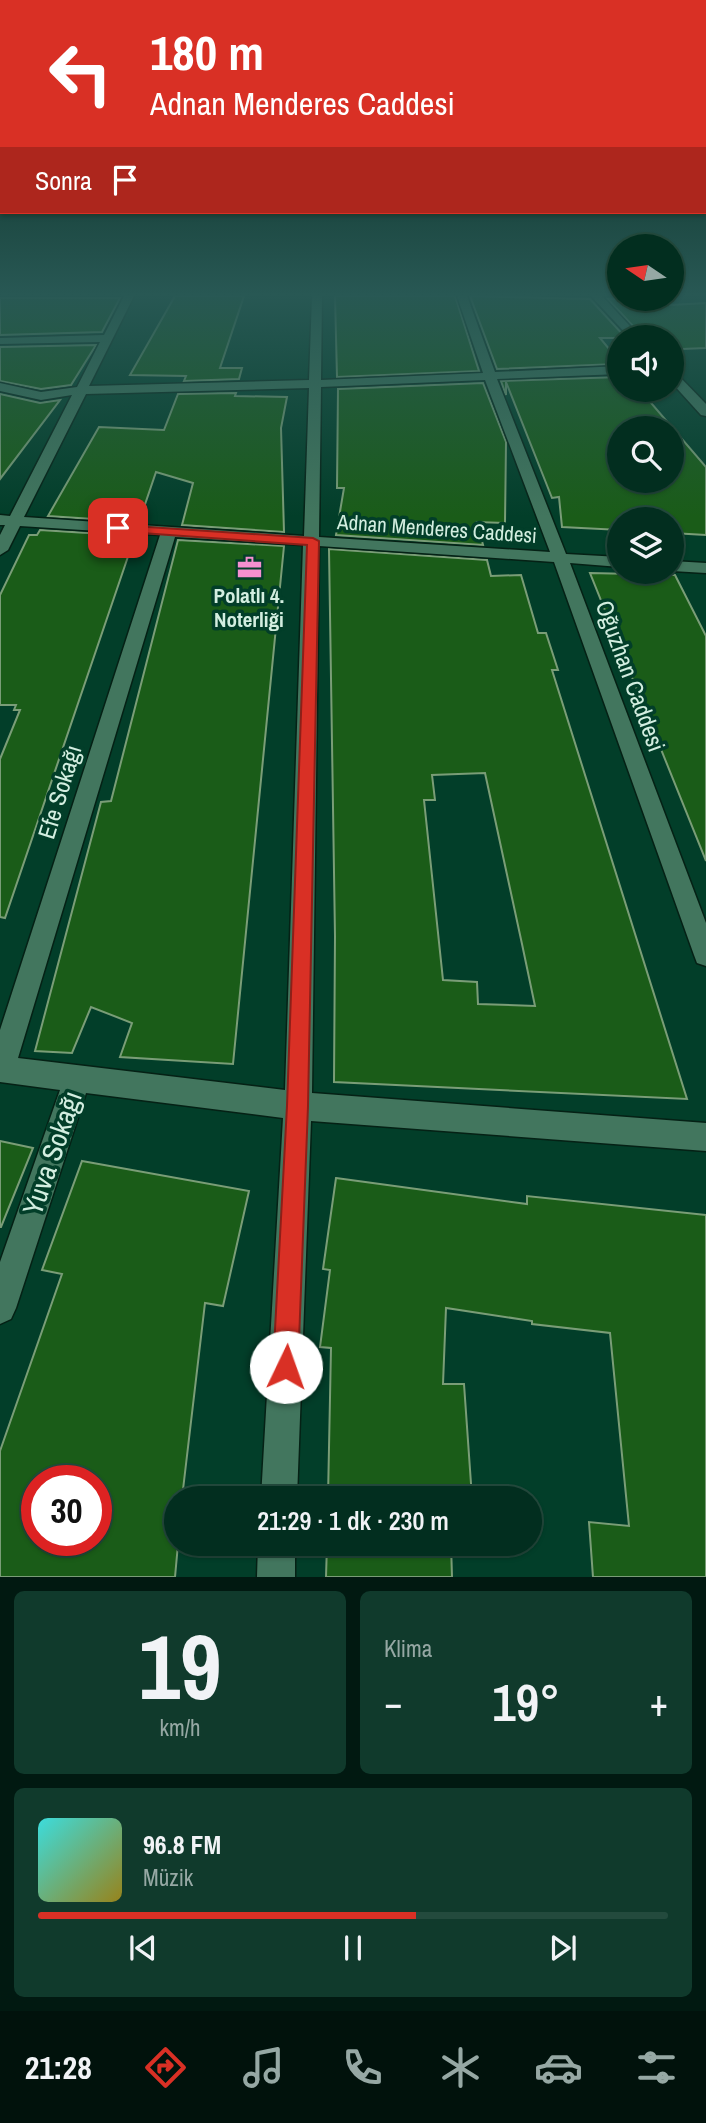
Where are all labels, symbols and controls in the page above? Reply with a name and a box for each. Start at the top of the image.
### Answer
text: 180 m [150,19,264,85]
icon: left [35,28,126,119]
text: Adnan Menderes Caddesi [150,82,455,125]
icon: arrive [106,161,144,199]
text: Sonra [35,163,92,198]
north arrow [607,234,684,312]
map controls [607,234,684,584]
button: sound [607,325,684,402]
button: search [607,416,684,493]
pin [88,498,148,558]
street label: Adnan Menderes Caddesi [335,507,538,550]
button: layers [607,507,684,584]
icon: arrive [99,509,137,547]
office icon: Polatlı 4. Noterliği [235,553,263,581]
place label: Polatlı 4. Noterliği [214,581,284,634]
street label: Oğuzhan Caddesi [589,596,673,756]
street label: Efe Sokağı [30,741,88,842]
street label: Yuva Sokağı [13,1086,91,1220]
position arrow [249,1330,323,1404]
speed limit sign: 30 [21,1465,112,1556]
text: 21:29 · 1 dk · 230 m [257,1503,449,1538]
text: 19 [139,1605,222,1727]
text: Klima [384,1633,432,1664]
text: 19° [492,1667,560,1737]
text: − [384,1677,402,1728]
text: + [650,1677,668,1728]
text: km/h [160,1712,200,1743]
text: 96.8 FM [143,1827,221,1862]
text: Müzik [143,1862,193,1893]
icon: previous [124,1929,162,1967]
icon: pause [334,1929,372,1967]
icon: next [544,1929,582,1967]
icon: directions [141,2043,190,2092]
icon: music [239,2043,288,2092]
icon: phone [338,2043,387,2092]
icon: climate [436,2043,485,2092]
icon: car [534,2043,583,2092]
icon: filters [632,2043,681,2092]
text: 21:28 [25,2046,92,2089]

